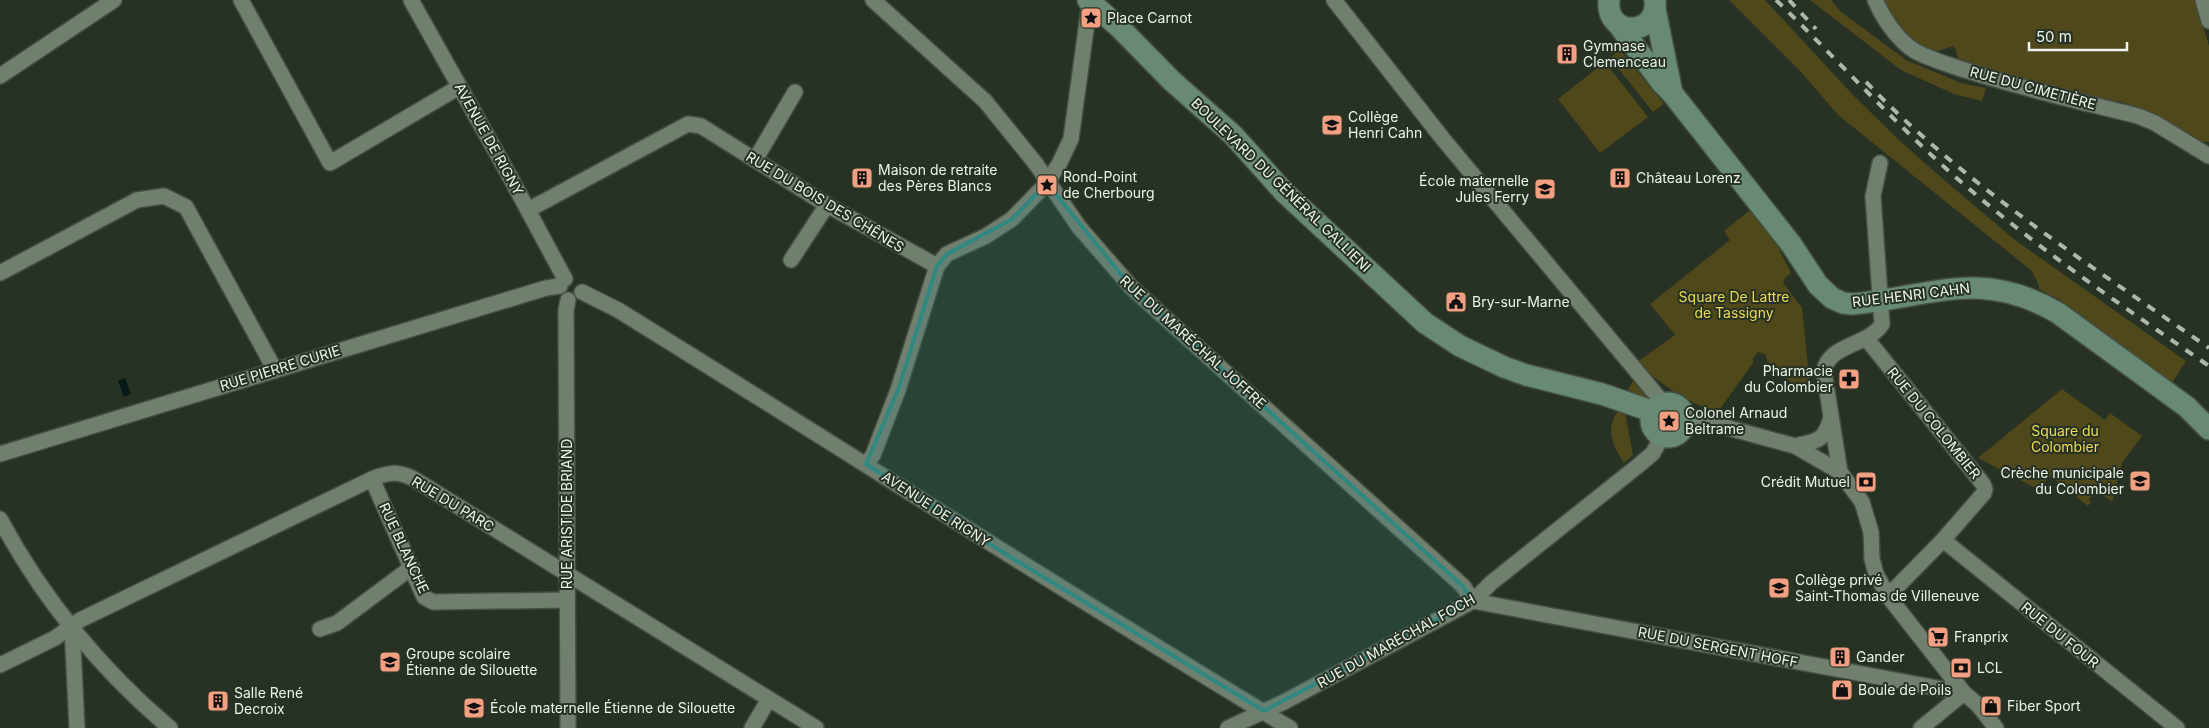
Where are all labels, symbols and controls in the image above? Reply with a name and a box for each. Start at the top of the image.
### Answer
place icon: Place Carnot [1079,6,1103,30]
place label: Place Carnot [1107,9,1193,26]
scale bar [2029,20,2126,52]
text: 50 m [2036,27,2072,46]
place label: Gymnase Clemenceau [1583,37,1666,70]
building icon: Gymnase Clemenceau [1555,42,1579,66]
street label: RUE DU CIMETIÈRE [1968,62,2098,113]
street label: AVENUE DE RIGNY [452,80,528,198]
street label: BOULEVARD DU GÉNÉRAL GALLIENI [1188,94,1375,275]
place label: Collège Henri Cahn [1348,108,1422,141]
school or university icon: Collège Henri Cahn [1320,113,1344,137]
street label: RUE DU BOIS DES CHÊNES [743,148,907,256]
place label: Maison de retraite des Pères Blancs [878,161,997,194]
building icon: Maison de retraite des Pères Blancs [850,166,874,190]
building icon: Château Lorenz [1608,166,1632,190]
place label: Rond-Point de Cherbourg [1063,168,1155,201]
place label: Château Lorenz [1636,169,1741,186]
place label: École maternelle Jules Ferry [1419,172,1529,205]
place icon: Rond-Point de Cherbourg [1035,173,1059,197]
school or university icon: École maternelle Jules Ferry [1533,177,1557,201]
street label: RUE DU MARÉCHAL JOFFRE [1117,271,1270,412]
street label: RUE HENRI CAHN [1851,279,1971,310]
park label: Square De Lattre de Tassigny [1679,288,1789,321]
public building icon: Bry-sur-Marne [1444,290,1468,314]
place label: Bry-sur-Marne [1472,293,1570,310]
street label: RUE PIERRE CURIE [218,341,342,394]
place label: Pharmacie du Colombier [1744,362,1833,395]
street label: RUE DU COLOMBIER [1884,364,1985,482]
pharmacy icon: Pharmacie du Colombier [1837,367,1861,391]
place label: Colonel Arnaud Beltrame [1685,404,1787,437]
place icon: Colonel Arnaud Beltrame [1657,409,1681,433]
park label: Square du Colombier [2031,422,2099,455]
street label: RUE ARISTIDE BRIAND [558,439,575,589]
place label: Crèche municipale du Colombier [2000,464,2124,497]
street label: AVENUE DE RIGNY [879,467,994,550]
school or university icon: Crèche municipale du Colombier [2128,469,2152,493]
bank icon: Crédit Mutuel [1854,470,1878,494]
street label: RUE DU PARC [409,472,498,535]
place label: Crédit Mutuel [1761,473,1850,490]
street label: RUE BLANCHE [376,500,433,596]
place label: Collège privé Saint-Thomas de Villeneuve [1795,571,1980,604]
school or university icon: Collège privé Saint-Thomas de Villeneuve [1767,576,1791,600]
street label: RUE DU MARÉCHAL FOCH [1314,590,1478,691]
street label: RUE DU FOUR [2018,598,2102,671]
street label: RUE DU SERGENT HOFF [1637,623,1800,670]
supermarket icon: Franprix [1926,625,1950,649]
place label: Franprix [1954,628,2009,645]
place label: Groupe scolaire Étienne de Silouette [406,645,537,678]
building icon: Gander [1828,645,1852,669]
place label: Gander [1856,648,1905,665]
school or university icon: Groupe scolaire Étienne de Silouette [378,650,402,674]
bank icon: LCL [1949,656,1973,680]
place label: LCL [1977,659,2003,676]
shop icon: Boule de Poils [1830,678,1854,702]
place label: Boule de Poils [1858,681,1951,698]
place label: Salle René Decroix [234,684,303,717]
building icon: Salle René Decroix [206,689,230,713]
shop icon: Fiber Sport [1979,694,2003,718]
school or university icon: École maternelle Étienne de Silouette [462,696,486,720]
place label: Fiber Sport [2007,697,2081,714]
place label: École maternelle Étienne de Silouette [490,699,735,716]

